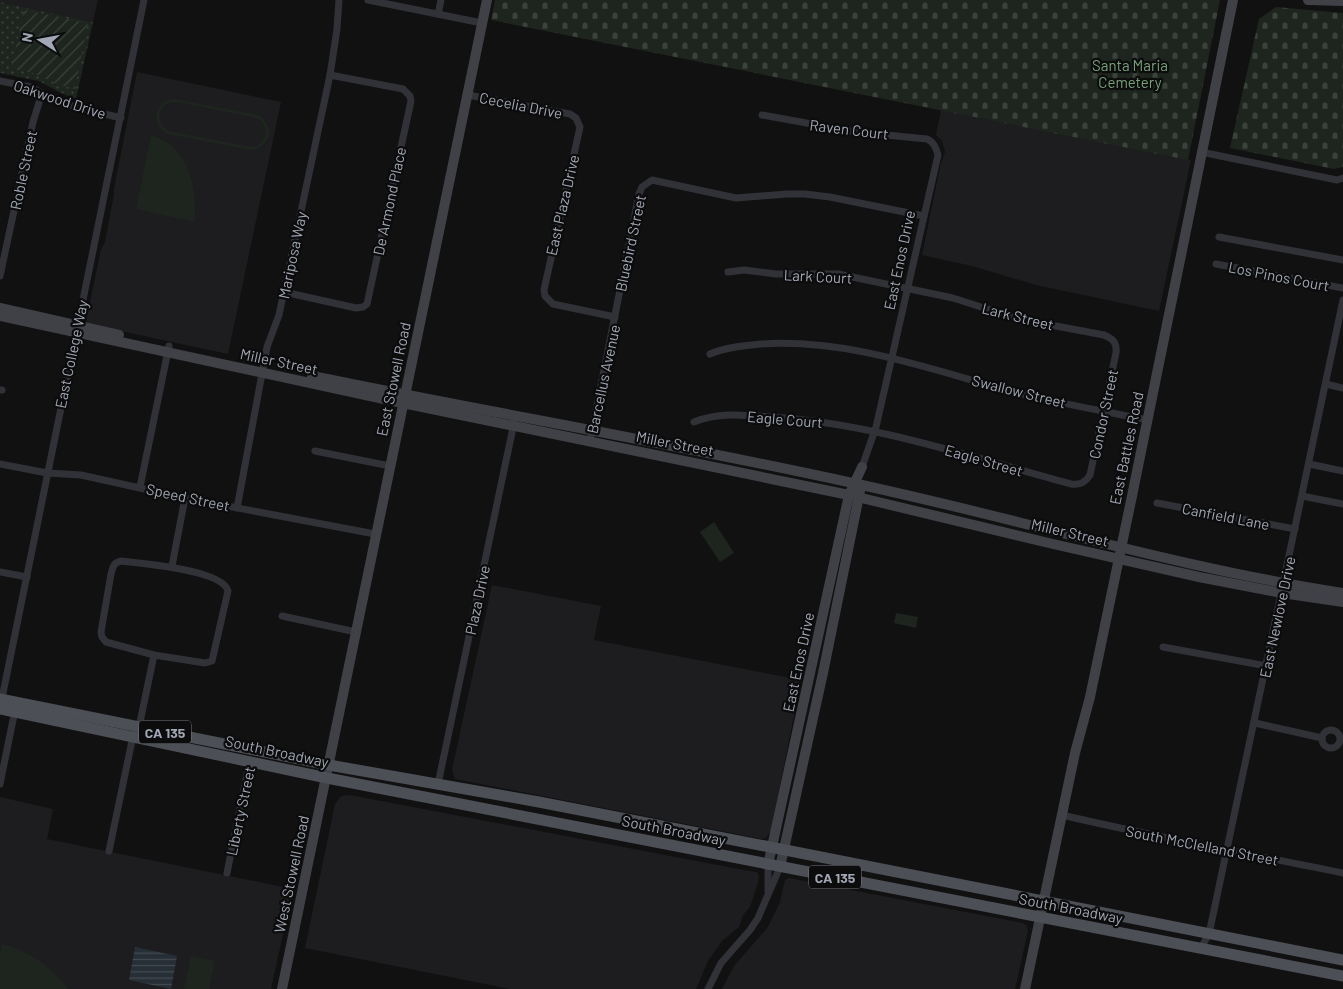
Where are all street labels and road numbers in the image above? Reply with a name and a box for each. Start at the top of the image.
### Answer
street label: Oakwood Drive [12,76,108,122]
street label: Cecelia Drive [478,88,564,122]
street label: Raven Court [809,115,889,143]
street label: Roble Street [6,129,40,211]
street label: De Armond Place [369,145,409,257]
street label: East Plaza Drive [542,153,582,257]
street label: Bluebird Street [611,193,649,293]
street label: East Enos Drive [880,209,918,311]
street label: Mariposa Way [274,210,310,300]
street label: Los Pinos Court [1227,257,1331,295]
street label: Lark Court [783,265,853,287]
street label: East College Way [51,298,91,410]
street label: Lark Street [980,298,1056,334]
street label: East Stowell Road [372,320,414,438]
street label: Barcellus Avenue [583,323,623,435]
street label: Miller Street [239,344,319,378]
street label: Condor Street [1085,368,1121,460]
street label: Swallow Street [970,371,1068,411]
street label: East Battles Road [1105,390,1147,506]
street label: Eagle Court [747,407,823,431]
street label: Miller Street [635,427,715,459]
street label: Eagle Street [943,440,1025,480]
street label: Speed Street [145,479,231,515]
street label: Canfield Lane [1181,499,1271,533]
street label: Miller Street [1030,514,1110,550]
street label: East Newlove Drive [1255,555,1299,679]
street label: Plaza Drive [461,564,493,636]
street label: East Enos Drive [779,611,817,713]
road number: CA 135 [139,720,191,744]
street label: South Broadway [224,731,331,771]
street label: Liberty Street [222,765,258,857]
street label: South Broadway [621,811,728,849]
street label: West Stowell Road [270,814,312,934]
street label: South McClelland Street [1124,821,1280,869]
road number: CA 135 [809,866,861,889]
street label: South Broadway [1018,889,1125,927]

